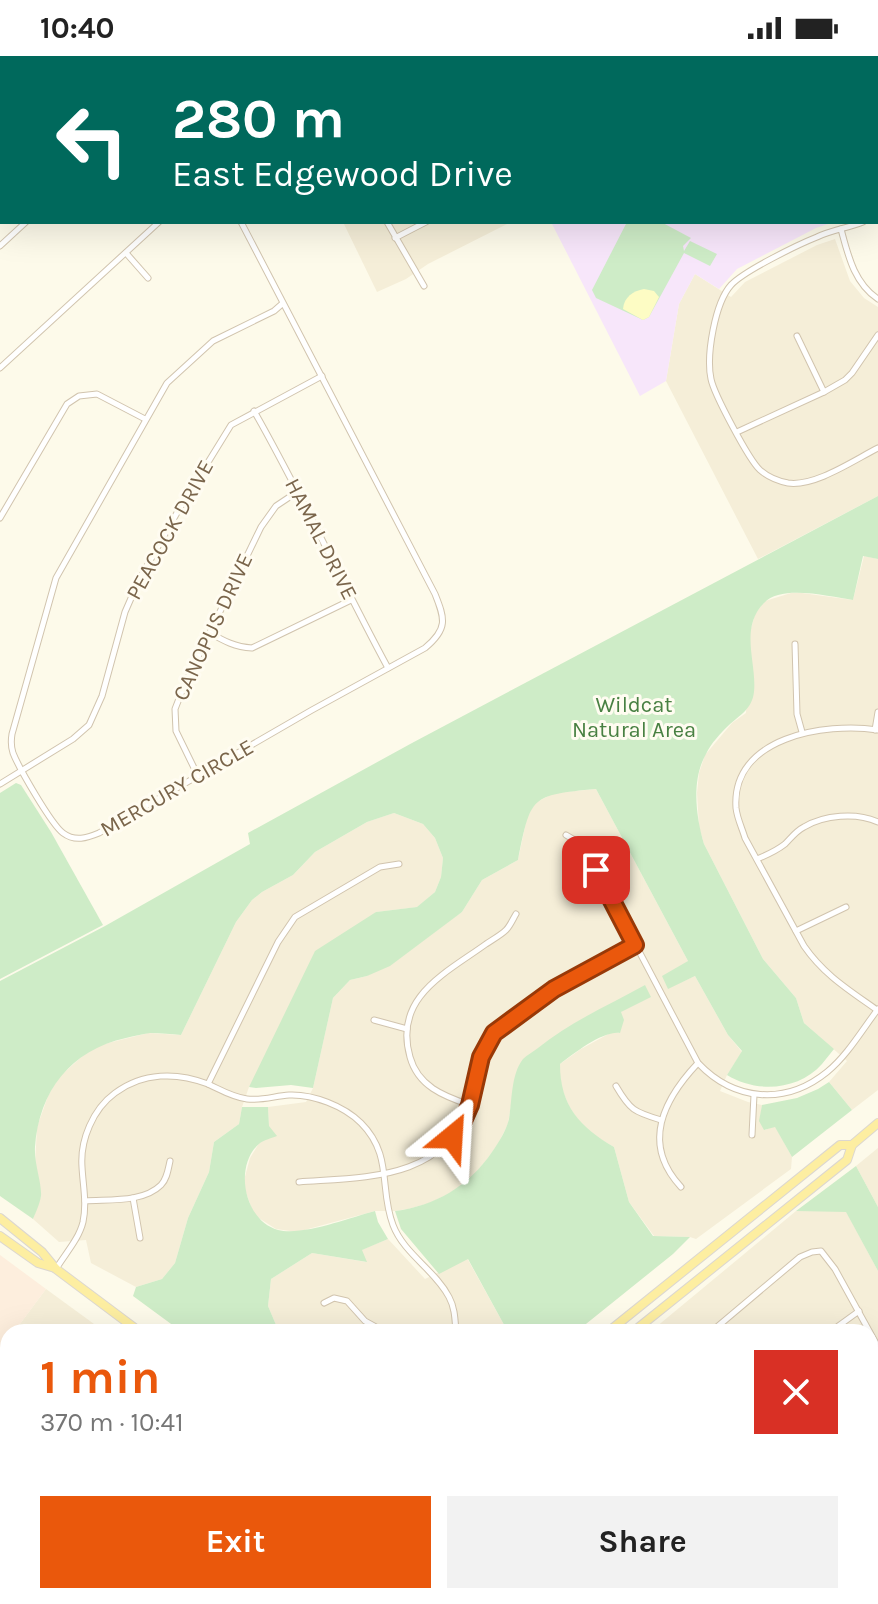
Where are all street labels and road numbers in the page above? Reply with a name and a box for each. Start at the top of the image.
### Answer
street label: PEACOCK DRIVE [121,456,219,604]
street label: HAMAL DRIVE [279,474,363,604]
street label: CANOPUS DRIVE [168,549,258,705]
street label: MERCURY CIRCLE [96,734,258,842]

